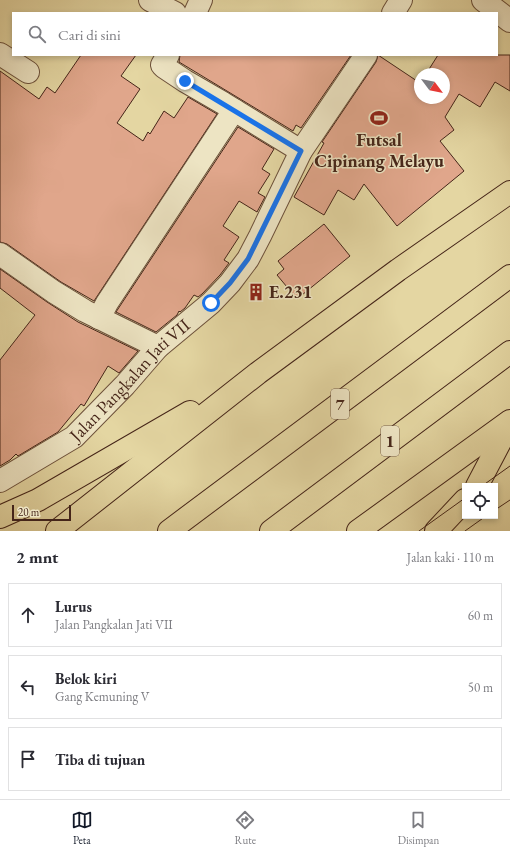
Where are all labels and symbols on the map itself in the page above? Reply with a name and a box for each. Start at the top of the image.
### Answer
north arrow [414,68,450,104]
route end [176,72,194,90]
sports icon: Futsal Cipinang Melayu [369,108,389,128]
place label: Futsal Cipinang Melayu [314,128,444,172]
place label: E.231 [269,280,312,303]
building icon: E.231 [246,282,266,302]
route start [202,294,220,312]
street label: Jalan Pangkalan Jati VII [63,313,195,447]
road number: 7 [331,389,349,419]
road number: 1 [381,426,399,456]
scale bar [12,503,71,522]

